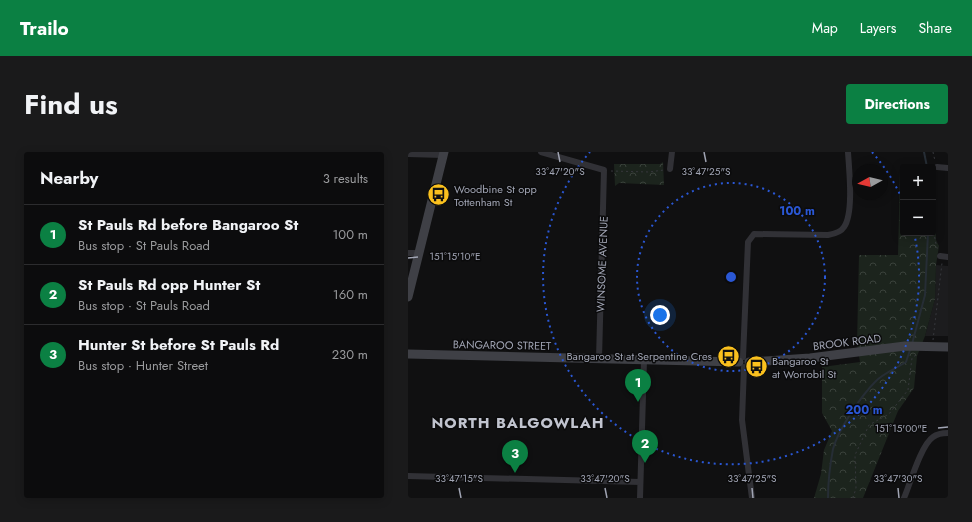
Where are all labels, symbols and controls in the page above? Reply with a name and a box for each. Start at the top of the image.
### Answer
text: Trailo [20,15,69,42]
text: Map [812,18,838,38]
text: Layers [860,18,896,38]
text: Share [918,18,952,38]
text: Find us [24,84,118,125]
button: Directions [846,84,948,124]
text: 33°47'20"S [535,164,585,179]
text: 33°47'25"S [681,164,731,179]
north arrow [852,164,888,200]
map controls [900,164,936,236]
button: + [900,164,936,200]
text: Nearby [40,166,98,190]
text: 3 results [323,169,368,188]
place label: Woodbine St opp Tottenham St [454,181,537,210]
bus stop icon: Woodbine St opp Tottenham St [426,182,452,208]
button: − [900,200,936,236]
text: 100 m [779,202,815,220]
text: St Pauls Rd before Bangaroo St [78,214,298,236]
street label: WINSOME AVENUE [592,216,612,312]
text: 1 [50,225,56,244]
text: 100 m [333,225,368,244]
text: Bus stop · St Pauls Road [78,236,210,255]
text: 151°15'10"E [429,249,481,264]
centre of rings [724,270,738,284]
text: St Pauls Rd opp Hunter St [78,274,260,296]
text: 2 [49,285,57,304]
text: 160 m [333,285,368,304]
text: Bus stop · St Pauls Road [78,296,210,315]
your location [650,305,670,325]
street label: BROOK ROAD [812,330,882,354]
text: Hunter St before St Pauls Rd [78,334,279,356]
street label: BANGAROO STREET [453,336,551,354]
bus stop icon: Bangaroo St at Serpentine Cres [715,343,741,369]
text: 3 [49,345,57,364]
text: 230 m [332,345,368,364]
place label: Bangaroo St at Serpentine Cres [566,348,713,364]
place label: Bangaroo St at Worrobil St [772,353,837,382]
bus stop icon: Bangaroo St at Worrobil St [744,354,770,380]
text: Bus stop · Hunter Street [78,356,208,375]
pin: 1 [625,369,651,402]
text: 200 m [845,401,883,419]
district label: NORTH BALGOWLAH [431,412,605,434]
text: 151°15'00"E [875,421,927,436]
pin: 2 [632,430,658,463]
pin: 3 [502,440,528,473]
text: 33°47'15"S [435,471,483,486]
text: 33°47'20"S [580,471,630,486]
text: 33°47'25"S [727,471,777,486]
text: 33°47'30"S [873,471,923,486]

